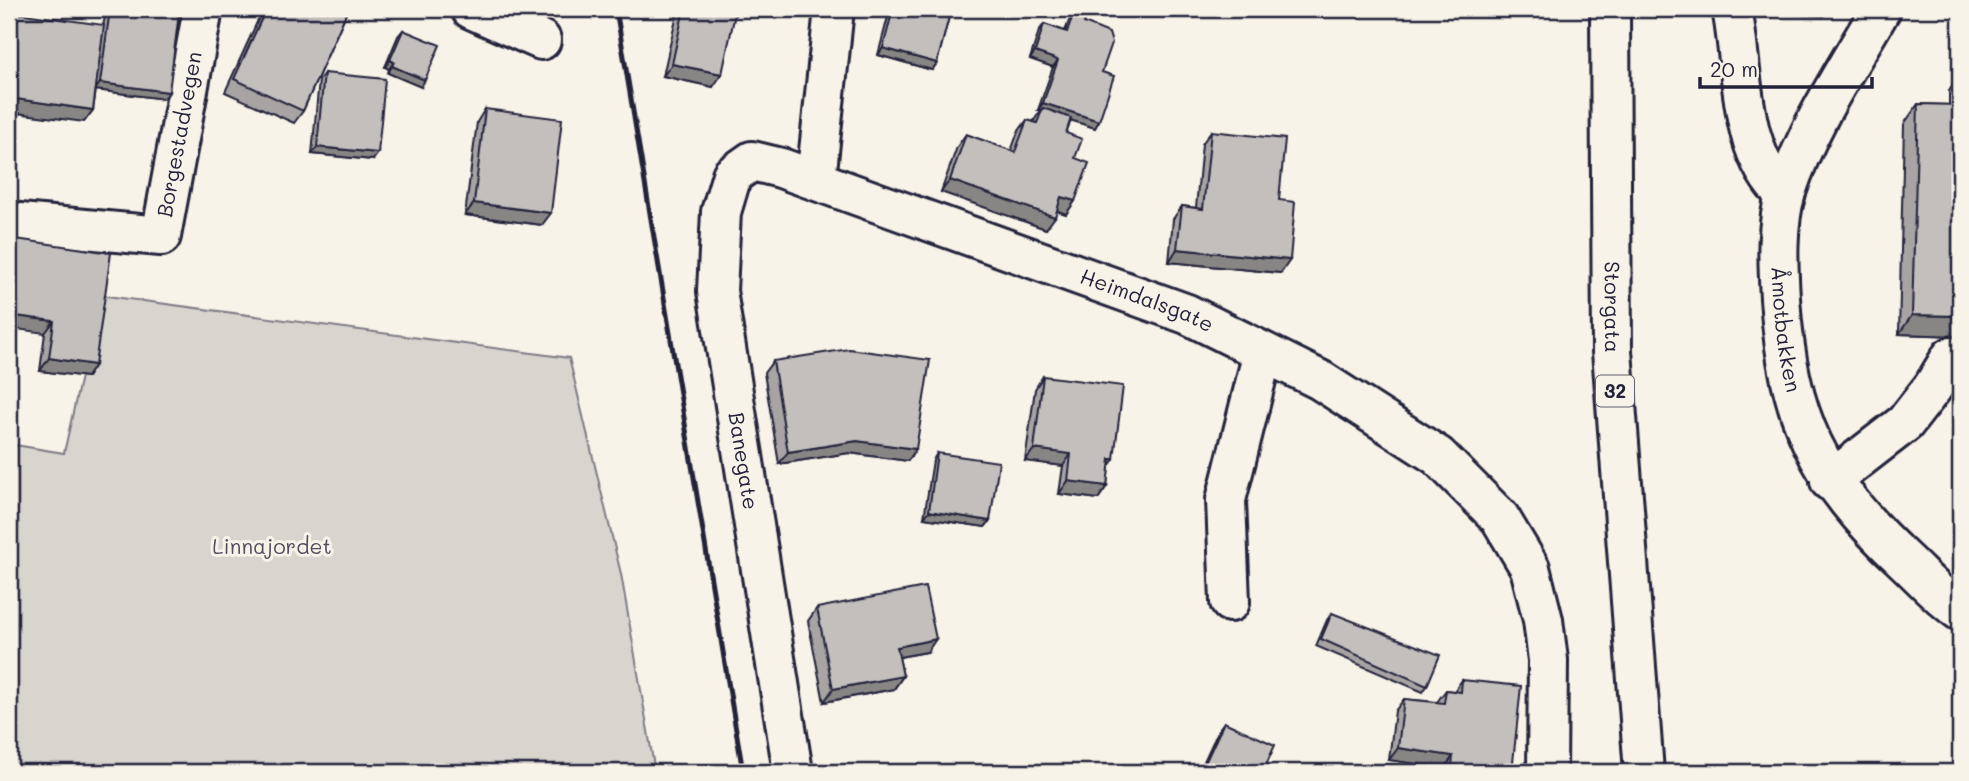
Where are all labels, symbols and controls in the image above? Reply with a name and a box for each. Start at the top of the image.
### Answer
scale bar [1700,46,1871,90]
street label: Borgestadvegen [150,49,207,219]
text: 20 m [1710,55,1758,82]
street label: Storgata [1599,261,1627,353]
street label: Heimdalsgate [1077,262,1219,337]
street label: Åmotbakken [1766,266,1808,395]
road number: 32 [1596,376,1634,406]
street label: Banegate [723,410,766,511]
park label: Linnajordet [212,532,332,559]

